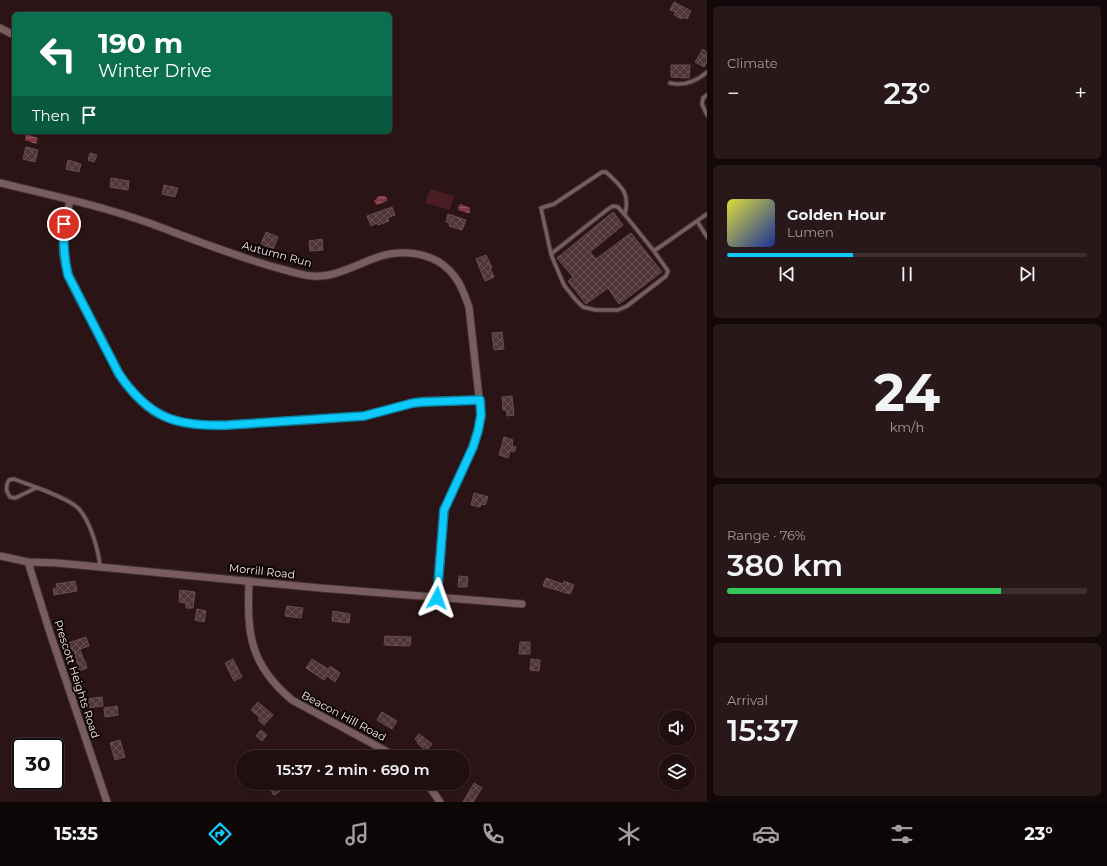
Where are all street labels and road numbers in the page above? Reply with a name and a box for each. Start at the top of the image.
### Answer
street label: Autumn Run [241,238,313,270]
street label: Morrill Road [228,561,296,581]
street label: Prescott Heights Road [51,618,103,740]
street label: Beacon Hill Road [299,688,389,744]

